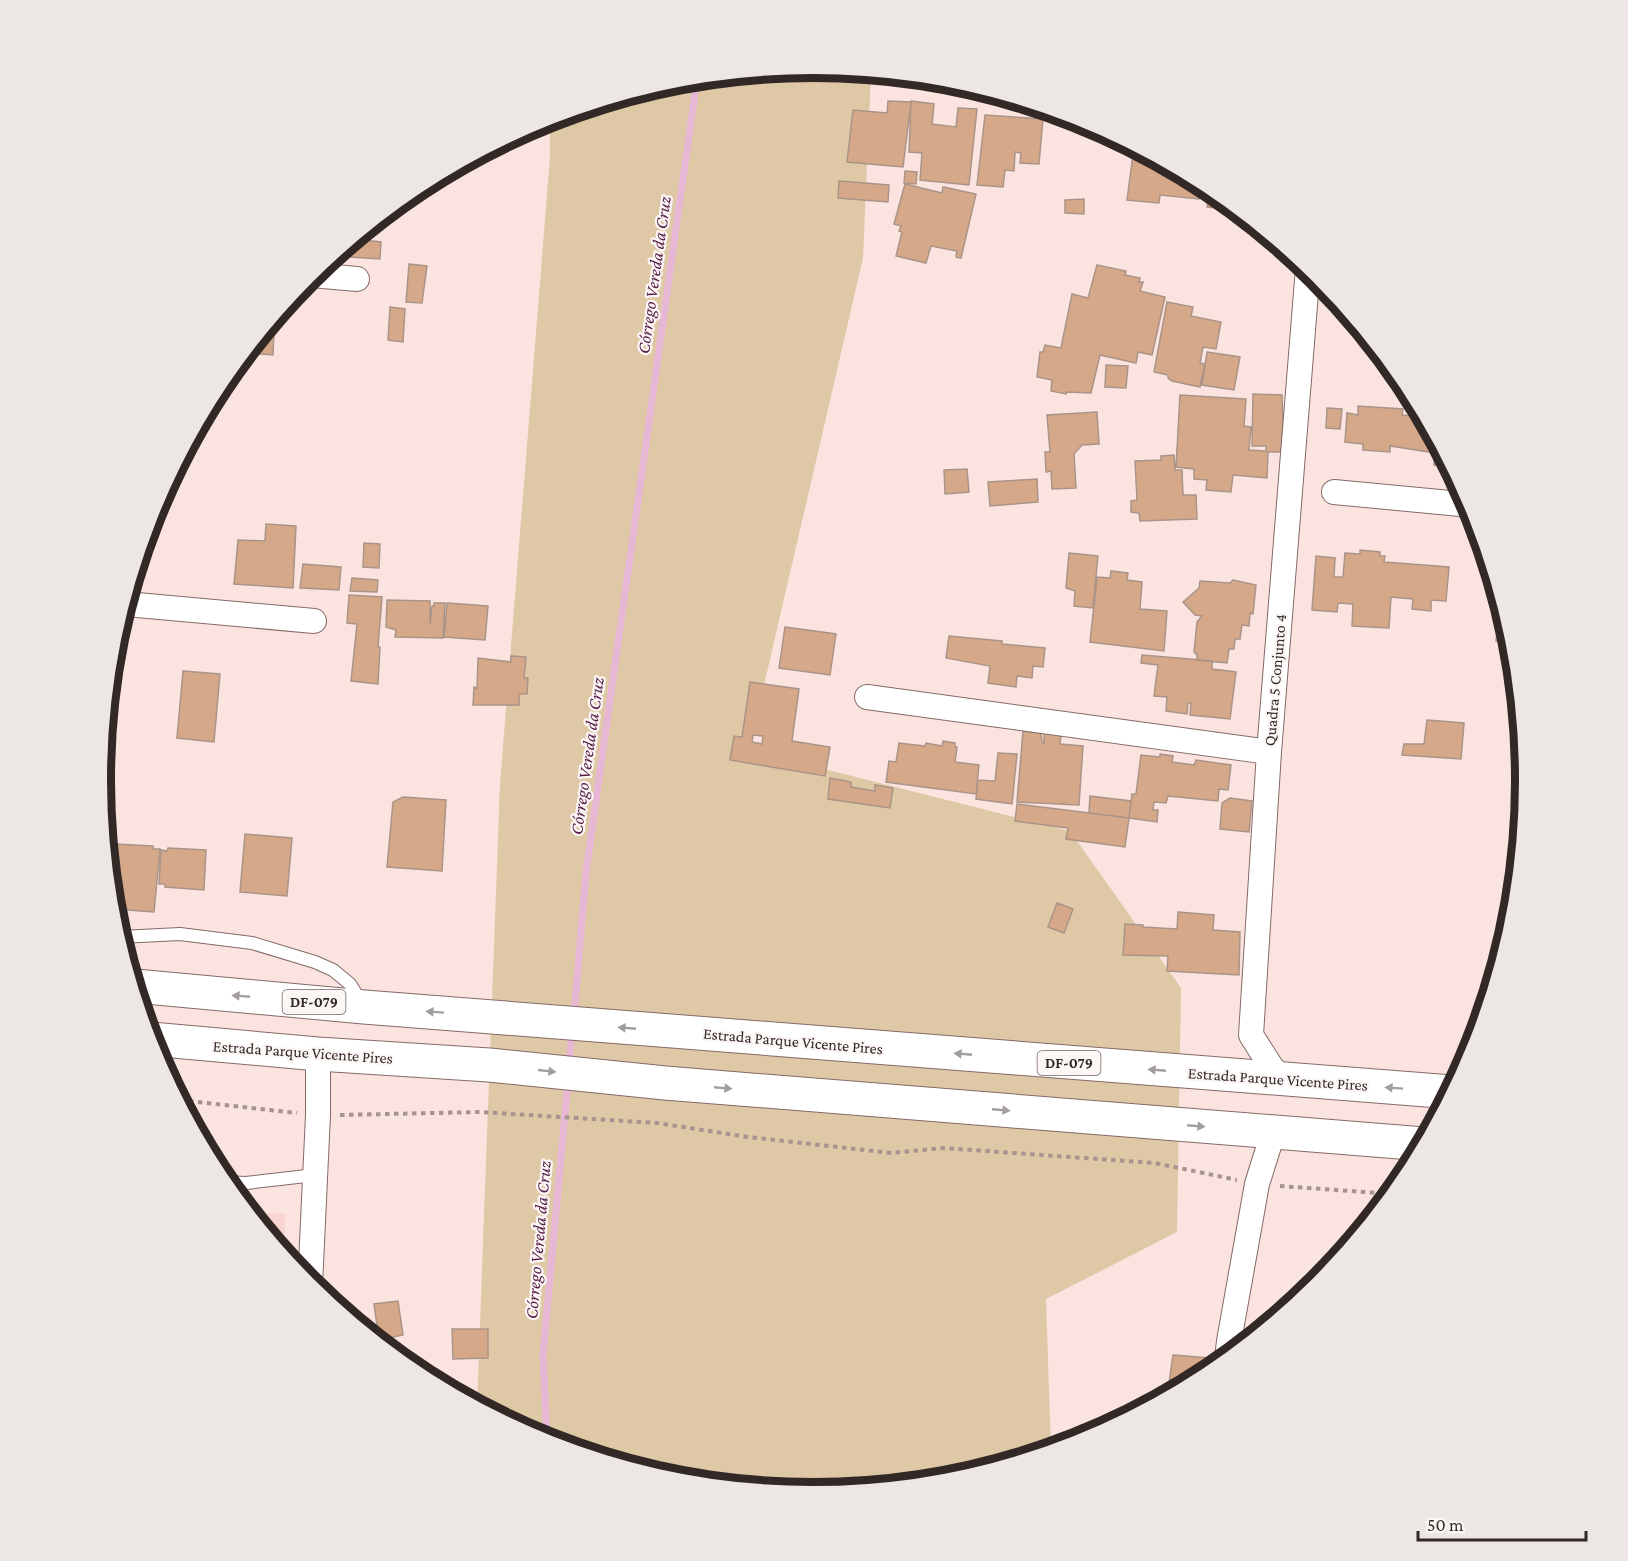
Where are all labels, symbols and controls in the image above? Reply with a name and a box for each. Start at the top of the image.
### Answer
water label: Córrego Vereda da Cruz [633,195,675,355]
street label: Quadra 5 Conjunto 4 [1261,613,1290,747]
water label: Córrego Vereda da Cruz [566,676,608,836]
road number: DF-079 [282,990,346,1014]
one-way arrow [231,991,250,1001]
one-way arrow [426,1007,445,1017]
one-way arrow [618,1023,637,1032]
street label: Estrada Parque Vicente Pires [702,1025,884,1058]
street label: Estrada Parque Vicente Pires [212,1037,394,1068]
one-way arrow [953,1050,972,1059]
road number: DF-079 [1038,1051,1100,1075]
street label: Estrada Parque Vicente Pires [1187,1064,1369,1095]
one-way arrow [1148,1065,1167,1075]
one-way arrow [538,1066,557,1076]
one-way arrow [714,1083,733,1093]
one-way arrow [1384,1083,1403,1093]
one-way arrow [992,1106,1011,1115]
one-way arrow [1186,1121,1205,1131]
water label: Córrego Vereda da Cruz [521,1160,555,1320]
scale bar [1418,1504,1586,1542]
text: 50 m [1427,1515,1464,1535]

